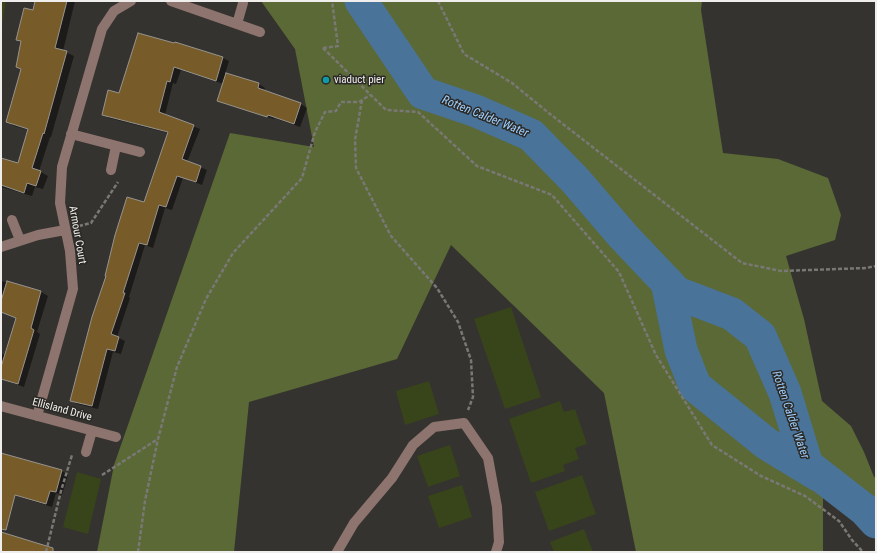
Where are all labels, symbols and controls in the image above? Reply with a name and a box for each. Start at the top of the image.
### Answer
place label: viaduct pier [334,73,385,87]
marker: viaduct pier [321,75,331,85]
water label: Rotten Calder Water [440,93,530,141]
street label: Armour Court [65,205,89,265]
water label: Rotten Calder Water [768,369,812,461]
street label: Ellisland Drive [31,396,93,424]

